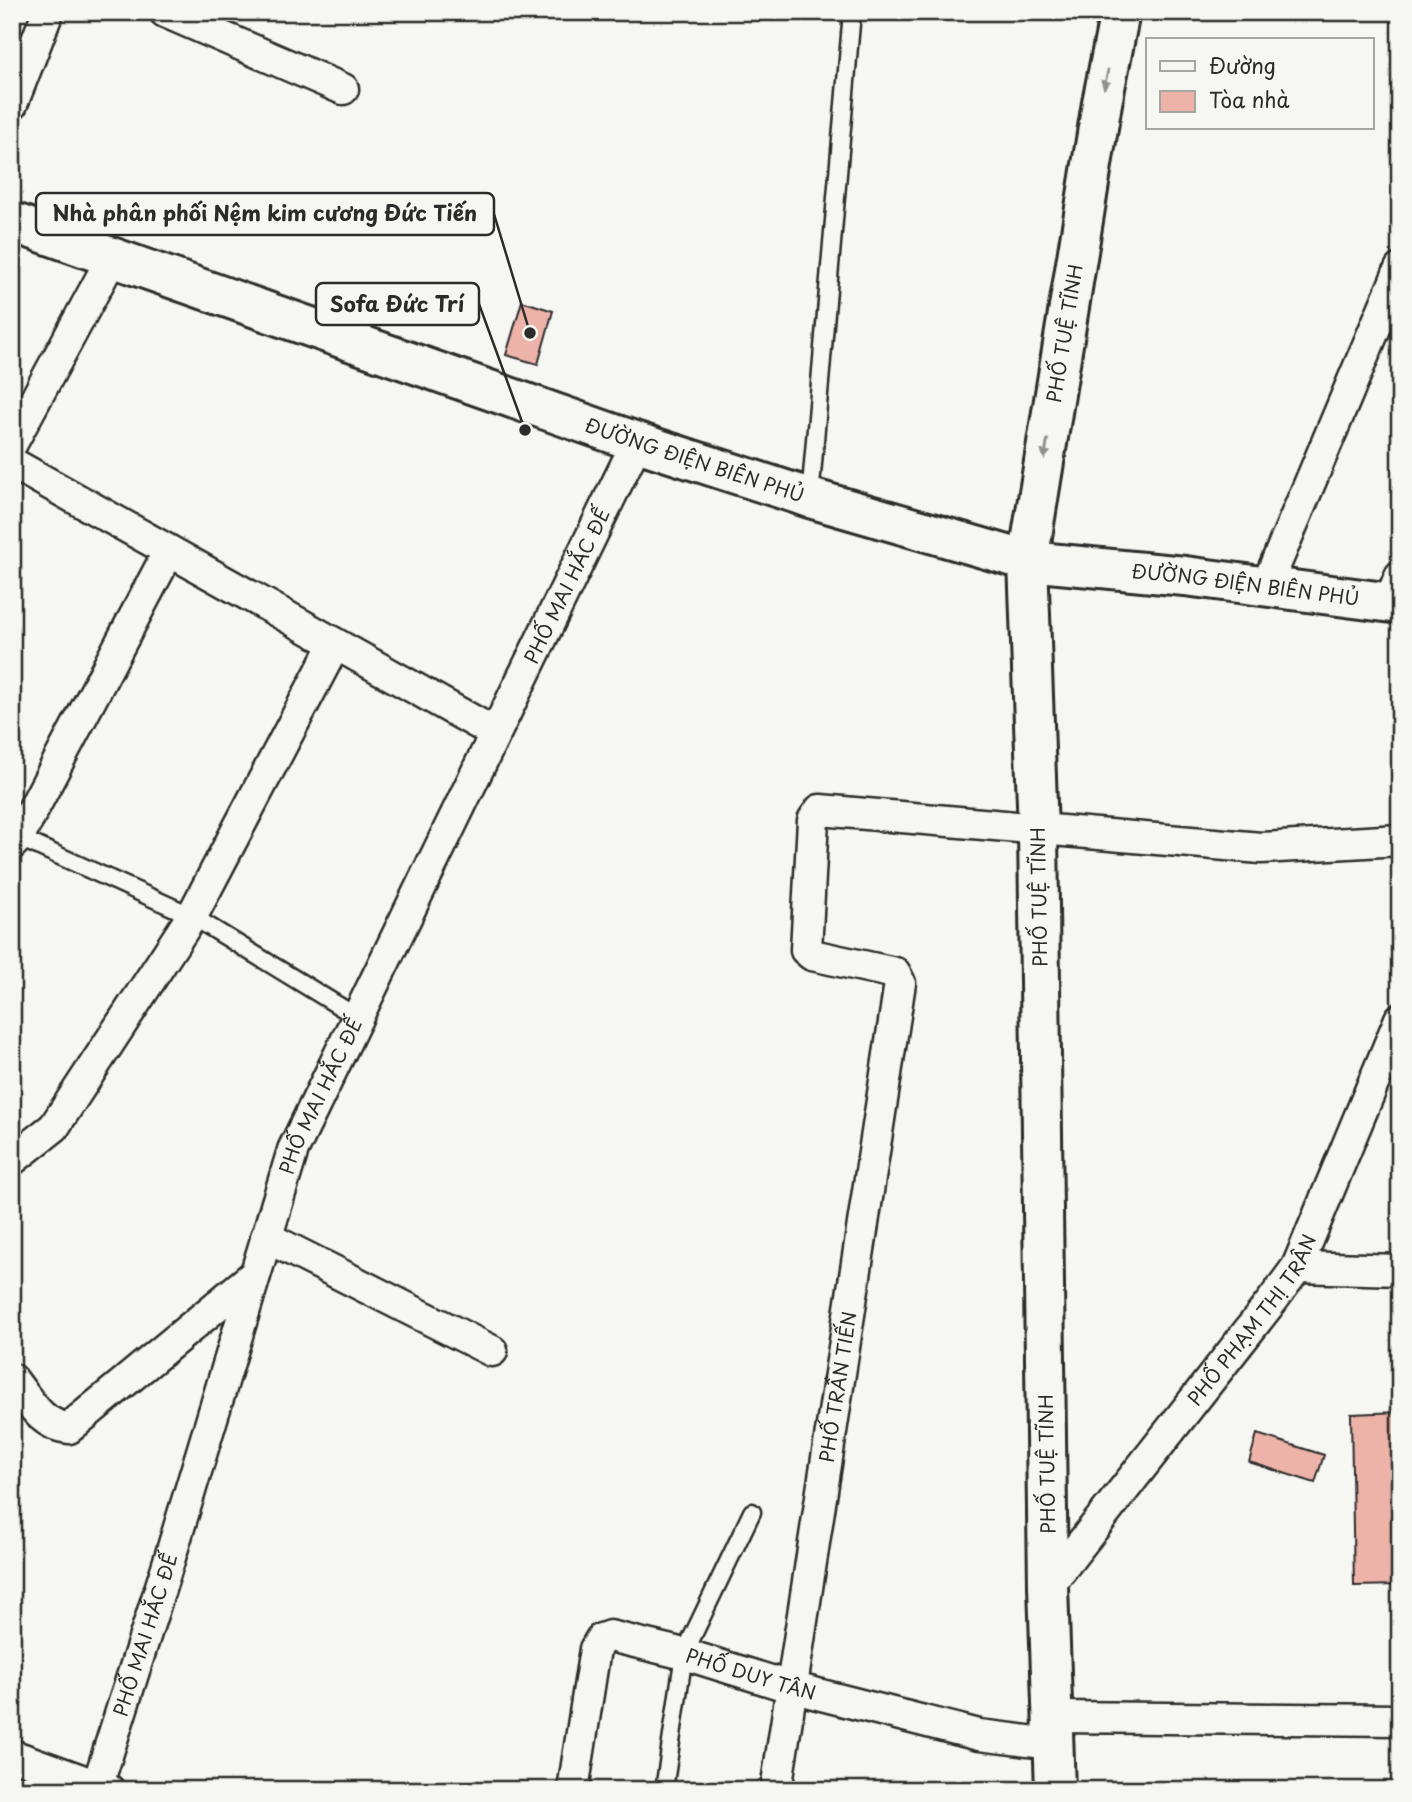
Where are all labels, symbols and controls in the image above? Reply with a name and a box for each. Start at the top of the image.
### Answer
legend [1146,38,1374,130]
text: Đường [1209,49,1276,81]
one-way arrow [1101,68,1112,90]
text: Tòa nhà [1209,83,1289,115]
callout: Nhà phân phối Nệm kim cương Đức Tiến [36,193,494,235]
text: Nhà phân phối Nệm kim cương Đức Tiến [53,196,477,228]
street label: PHỐ TUỆ TĨNH [1039,262,1089,404]
callout: Sofa Đức Trí [316,283,479,325]
text: Sofa Đức Trí [330,287,465,319]
street label: ĐƯỜNG ĐIỆN BIÊN PHỦ [582,410,808,508]
one-way arrow [1040,438,1051,460]
street label: PHỐ MAI HẮC ĐẾ [517,502,617,668]
street label: ĐƯỜNG ĐIỆN BIÊN PHỦ [1130,556,1361,612]
street label: PHỐ TUỆ TĨNH [1023,827,1053,967]
street label: PHỐ MAI HẮC ĐẾ [272,1012,369,1177]
street label: PHỐ PHẠM THỊ TRÂN [1180,1230,1322,1411]
street label: PHỐ TRẦN TIẾN [812,1309,862,1464]
street label: PHỐ TUỆ TĨNH [1031,1394,1061,1534]
street label: PHỐ MAI HẮC ĐẾ [105,1548,184,1720]
street label: PHỐ DUY TÂN [683,1641,819,1706]

